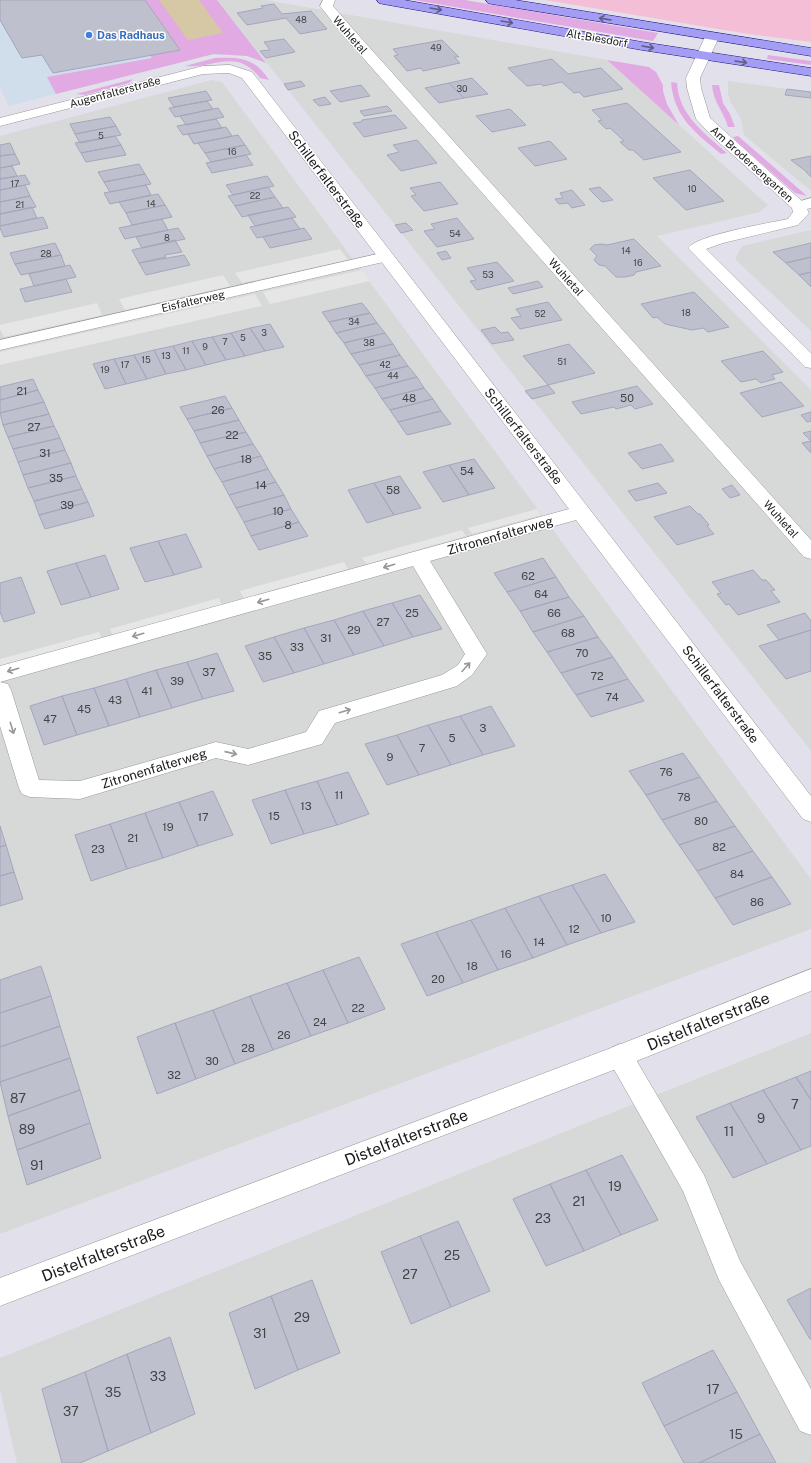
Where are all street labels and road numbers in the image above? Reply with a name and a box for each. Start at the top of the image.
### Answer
street label: Wuhletal [330,14,370,56]
street label: Alt-Biesdorf [565,27,629,49]
street label: Augenfalterstraße [68,74,162,110]
street label: Am Brodersengarten [708,124,796,204]
street label: Schillerfalterstraße [285,128,368,231]
street label: Wuhletal [546,256,586,298]
street label: Eisfalterweg [160,288,226,314]
street label: Schillerfalterstraße [481,385,566,487]
street label: Wuhletal [761,498,801,540]
street label: Zitronenfalterweg [445,513,555,558]
street label: Schillerfalterstraße [679,643,762,746]
street label: Zitronenfalterweg [100,745,209,792]
street label: Distelfalterstraße [644,988,772,1055]
street label: Distelfalterstraße [342,1105,471,1170]
street label: Distelfalterstraße [39,1221,168,1286]

